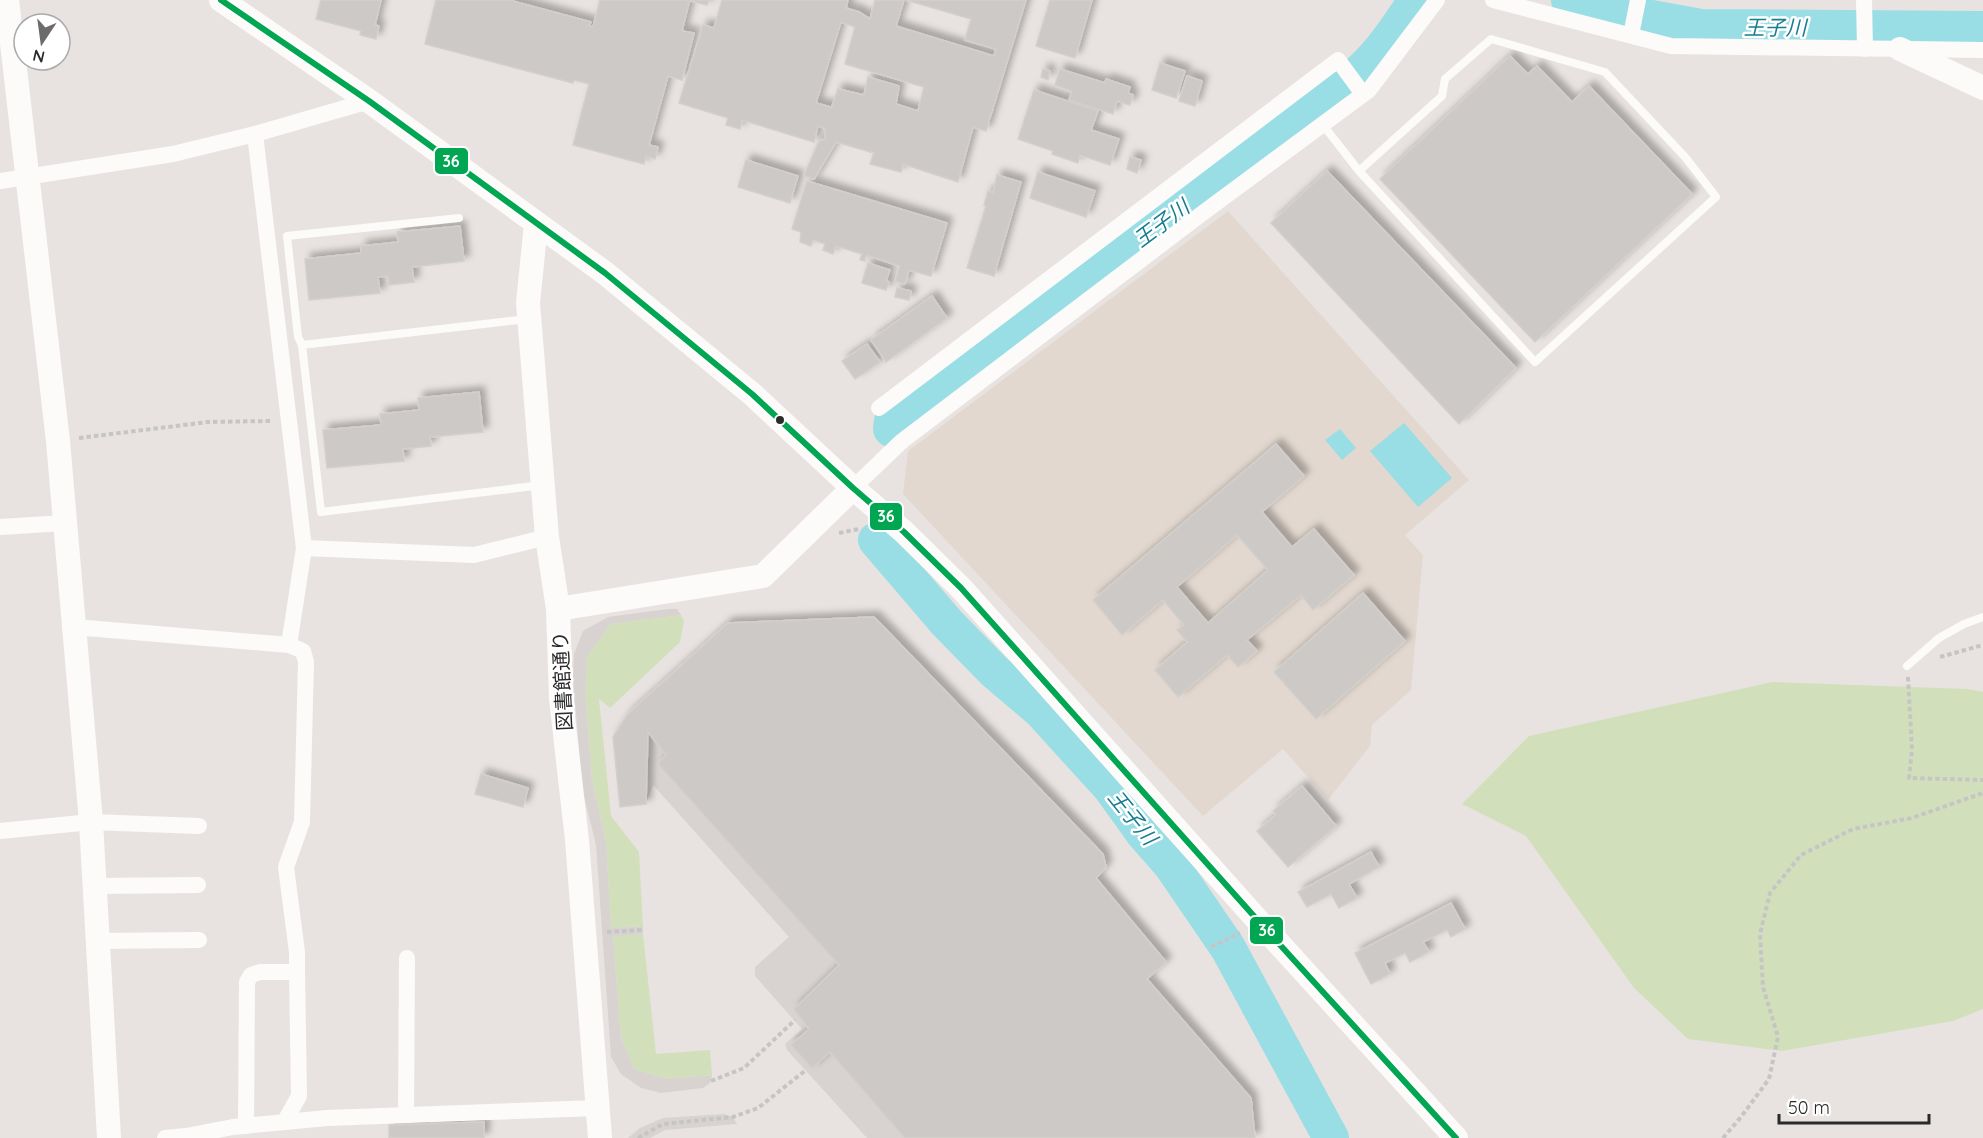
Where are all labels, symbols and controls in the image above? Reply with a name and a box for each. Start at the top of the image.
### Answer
north arrow [12,12,72,72]
water label: 王子川 [1744,14,1808,40]
text: N [31,46,47,68]
line badge: 36 [434,147,469,175]
text: 36 [442,151,460,171]
water label: 王子川 [1128,192,1196,252]
unlabelled marker [774,414,786,426]
line badge: 36 [869,502,903,531]
text: 36 [877,506,895,526]
street label: 図書館通り [547,630,577,732]
water label: 王子川 [1103,784,1164,851]
line badge: 36 [1249,916,1284,945]
text: 36 [1258,920,1276,940]
scale bar [1779,1087,1929,1125]
text: 50 m [1788,1096,1830,1119]

